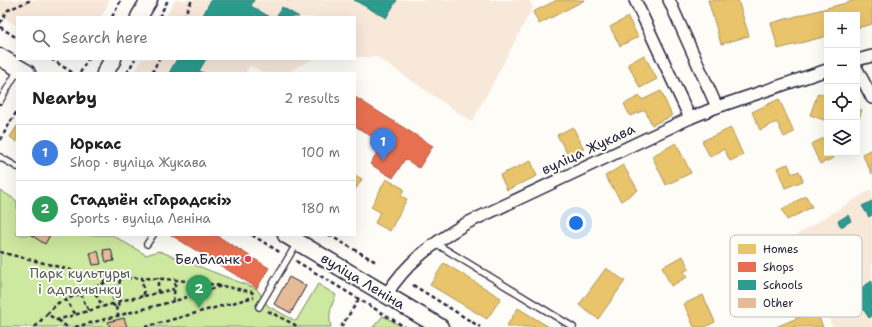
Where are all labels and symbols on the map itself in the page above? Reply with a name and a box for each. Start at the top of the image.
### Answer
street label: вуліца Жукава [538,119,638,178]
pin: 1 [370,128,396,161]
your location [566,213,586,233]
legend [730,235,862,317]
text: Homes [763,242,799,257]
street label: вуліца Леніна [318,249,409,313]
place label: БелБланк [175,250,241,268]
marker: БелБланк [243,254,253,264]
text: Shops [763,260,794,275]
park label: Парк культуры і адпачынку [30,264,130,298]
pin: 2 [186,275,212,308]
text: Schools [763,278,803,293]
text: Other [763,296,794,311]

